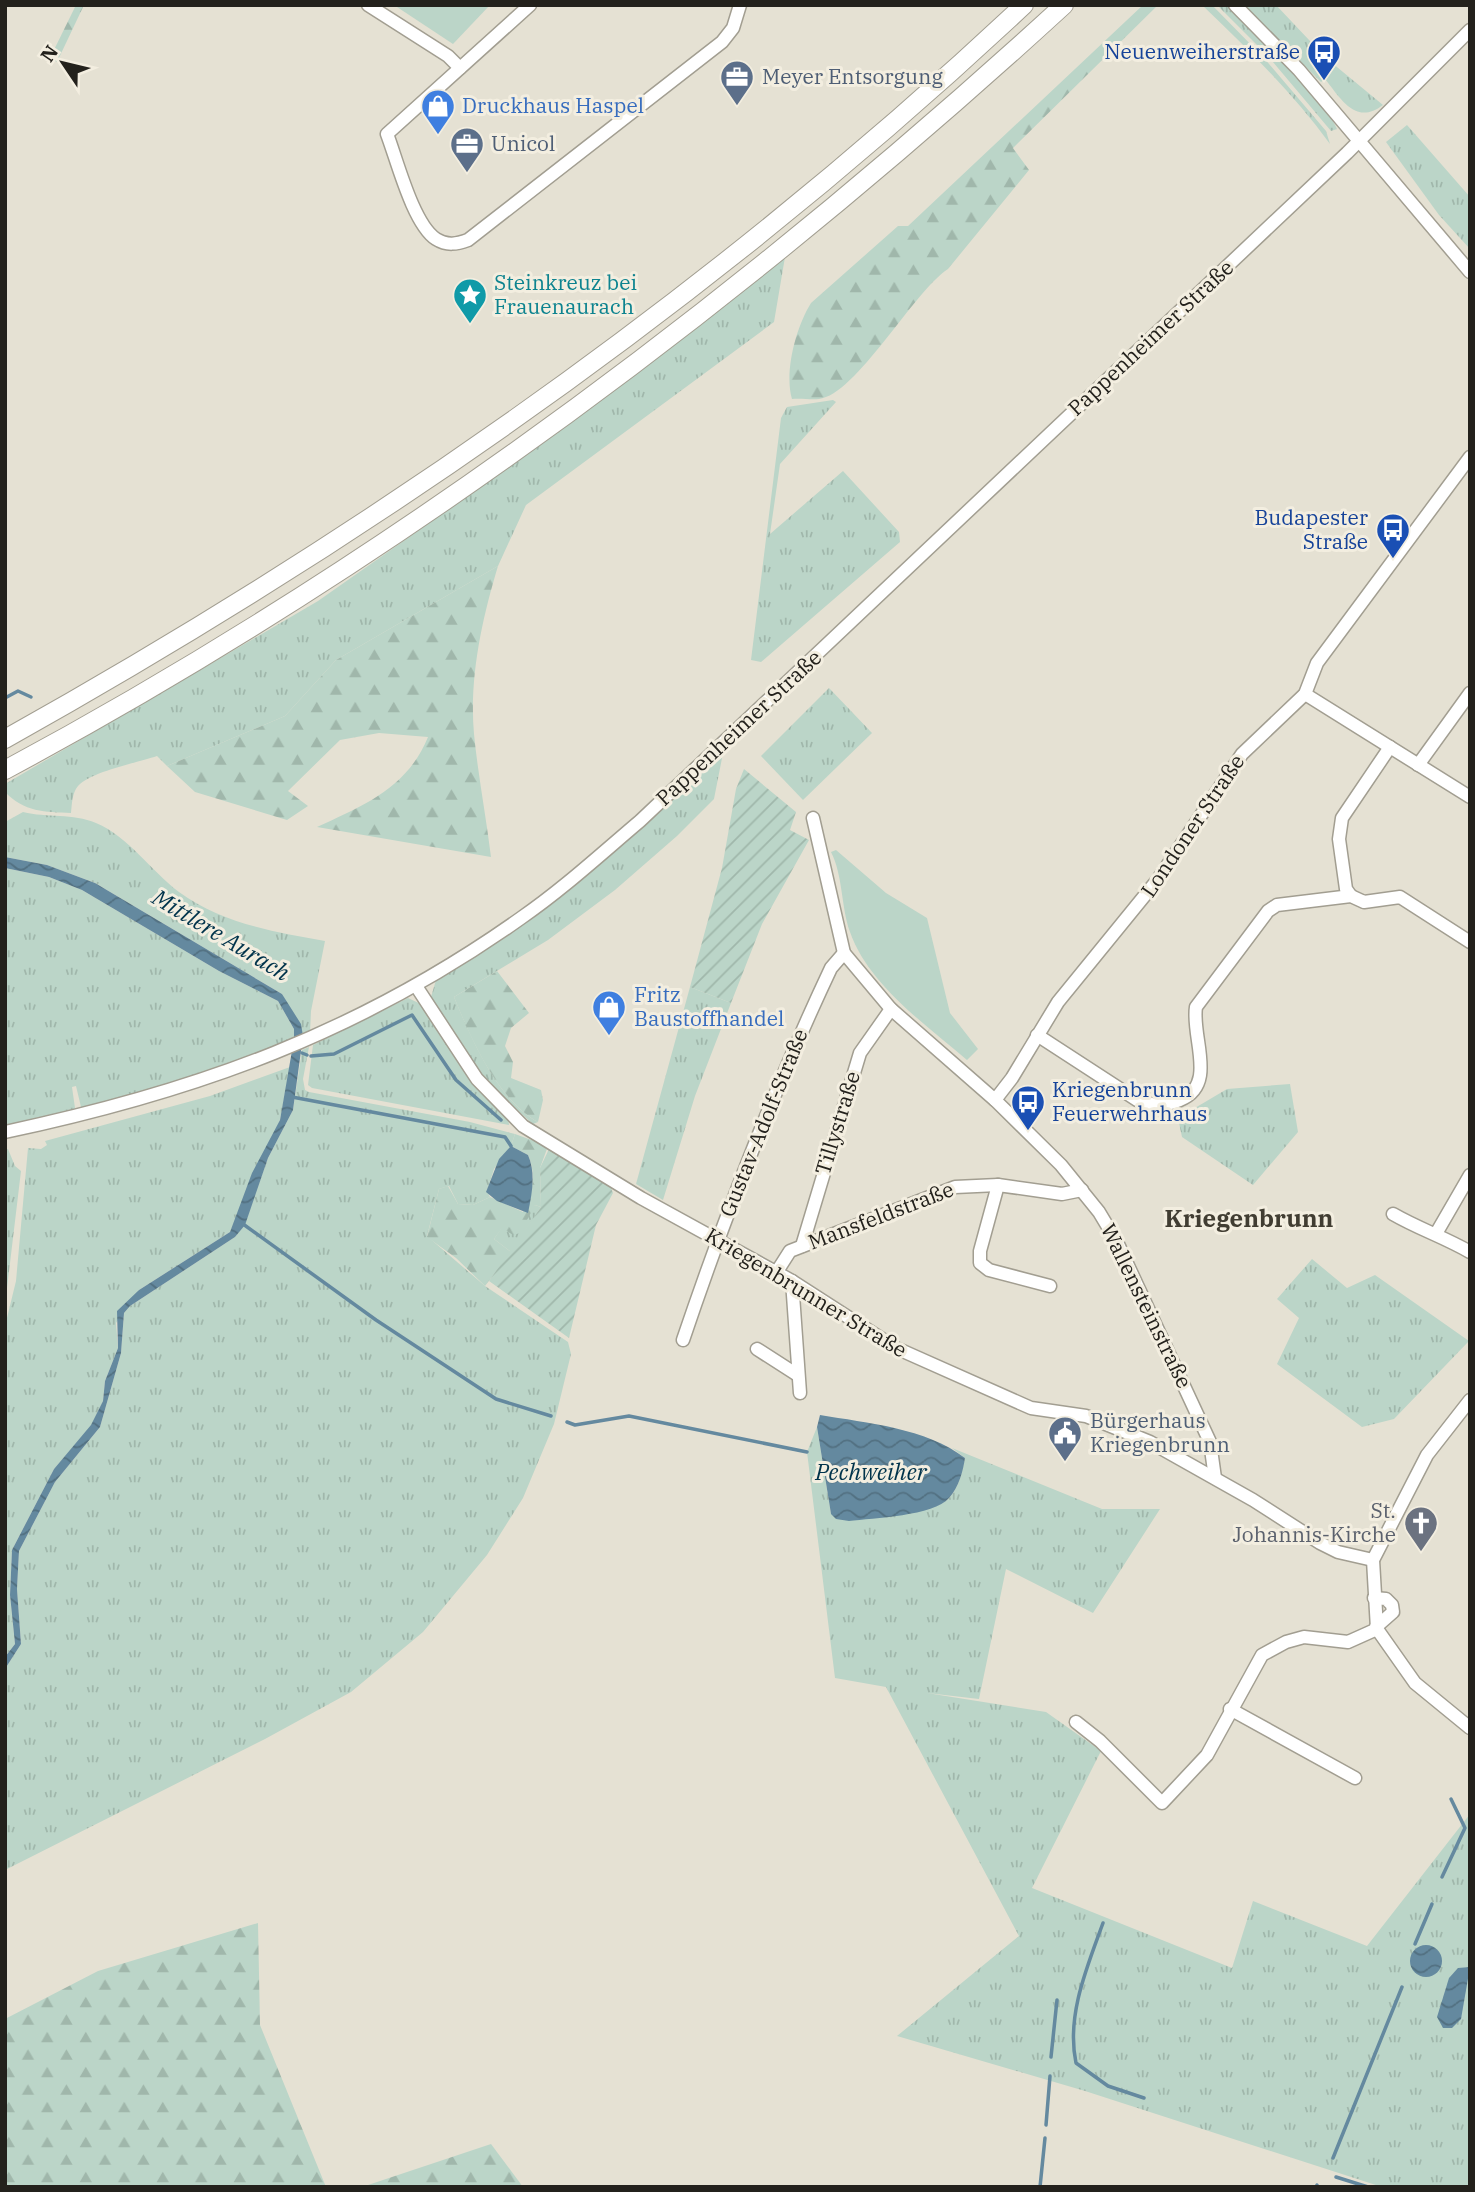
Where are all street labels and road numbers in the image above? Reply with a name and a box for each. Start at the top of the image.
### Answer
street label: Pappenheimer Straße [1062,253,1239,421]
street label: Pappenheimer Straße [650,643,827,811]
street label: Londoner Straße [1134,749,1250,902]
street label: Gustav-Adolf-Straße [713,1024,814,1221]
street label: Tillystraße [808,1067,866,1178]
street label: Mansfeldstraße [804,1174,957,1256]
street label: Wallensteinstraße [1095,1219,1199,1392]
street label: Kriegenbrunner Straße [700,1221,913,1364]

